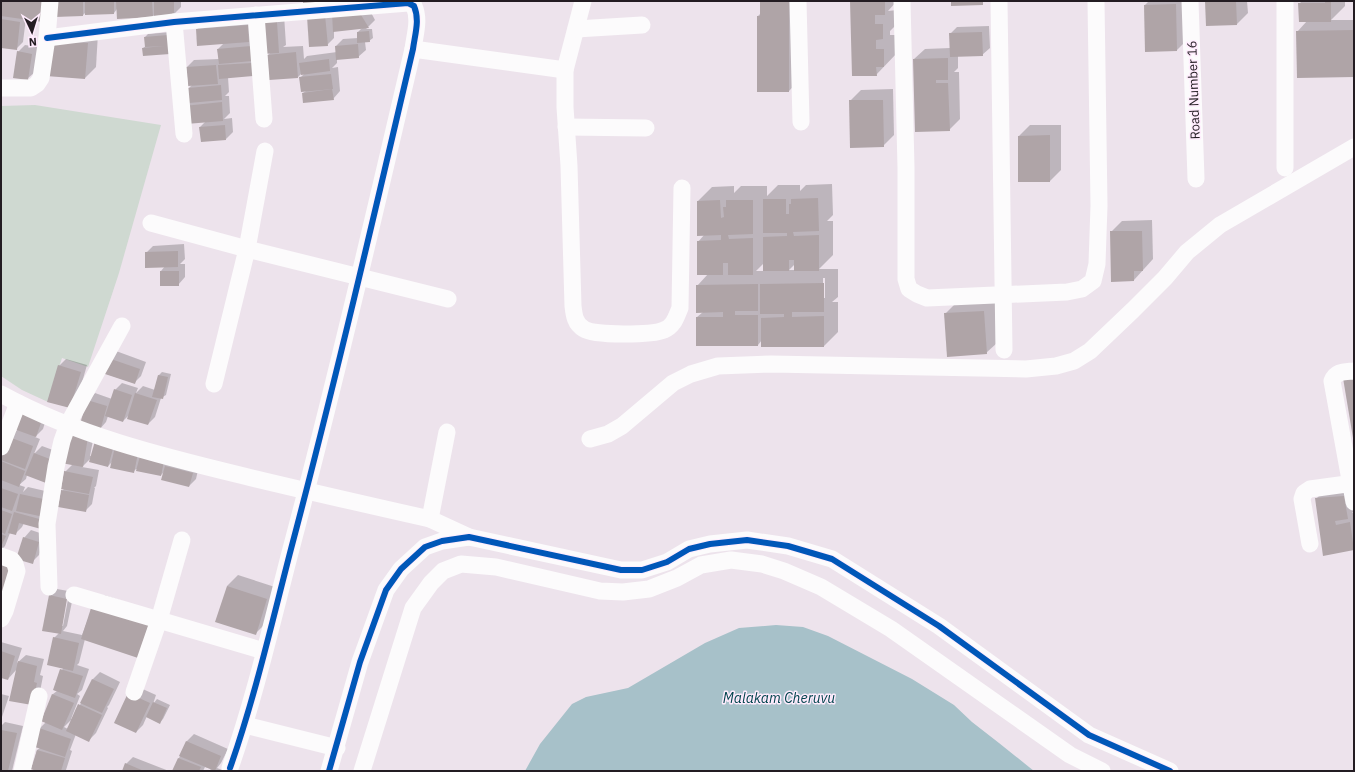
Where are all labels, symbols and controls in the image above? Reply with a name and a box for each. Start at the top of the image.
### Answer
north arrow [12,12,52,52]
text: N [28,35,37,49]
street label: Road Number 16 [1183,40,1204,140]
water label: Malakam Cheruvu [723,689,835,707]

